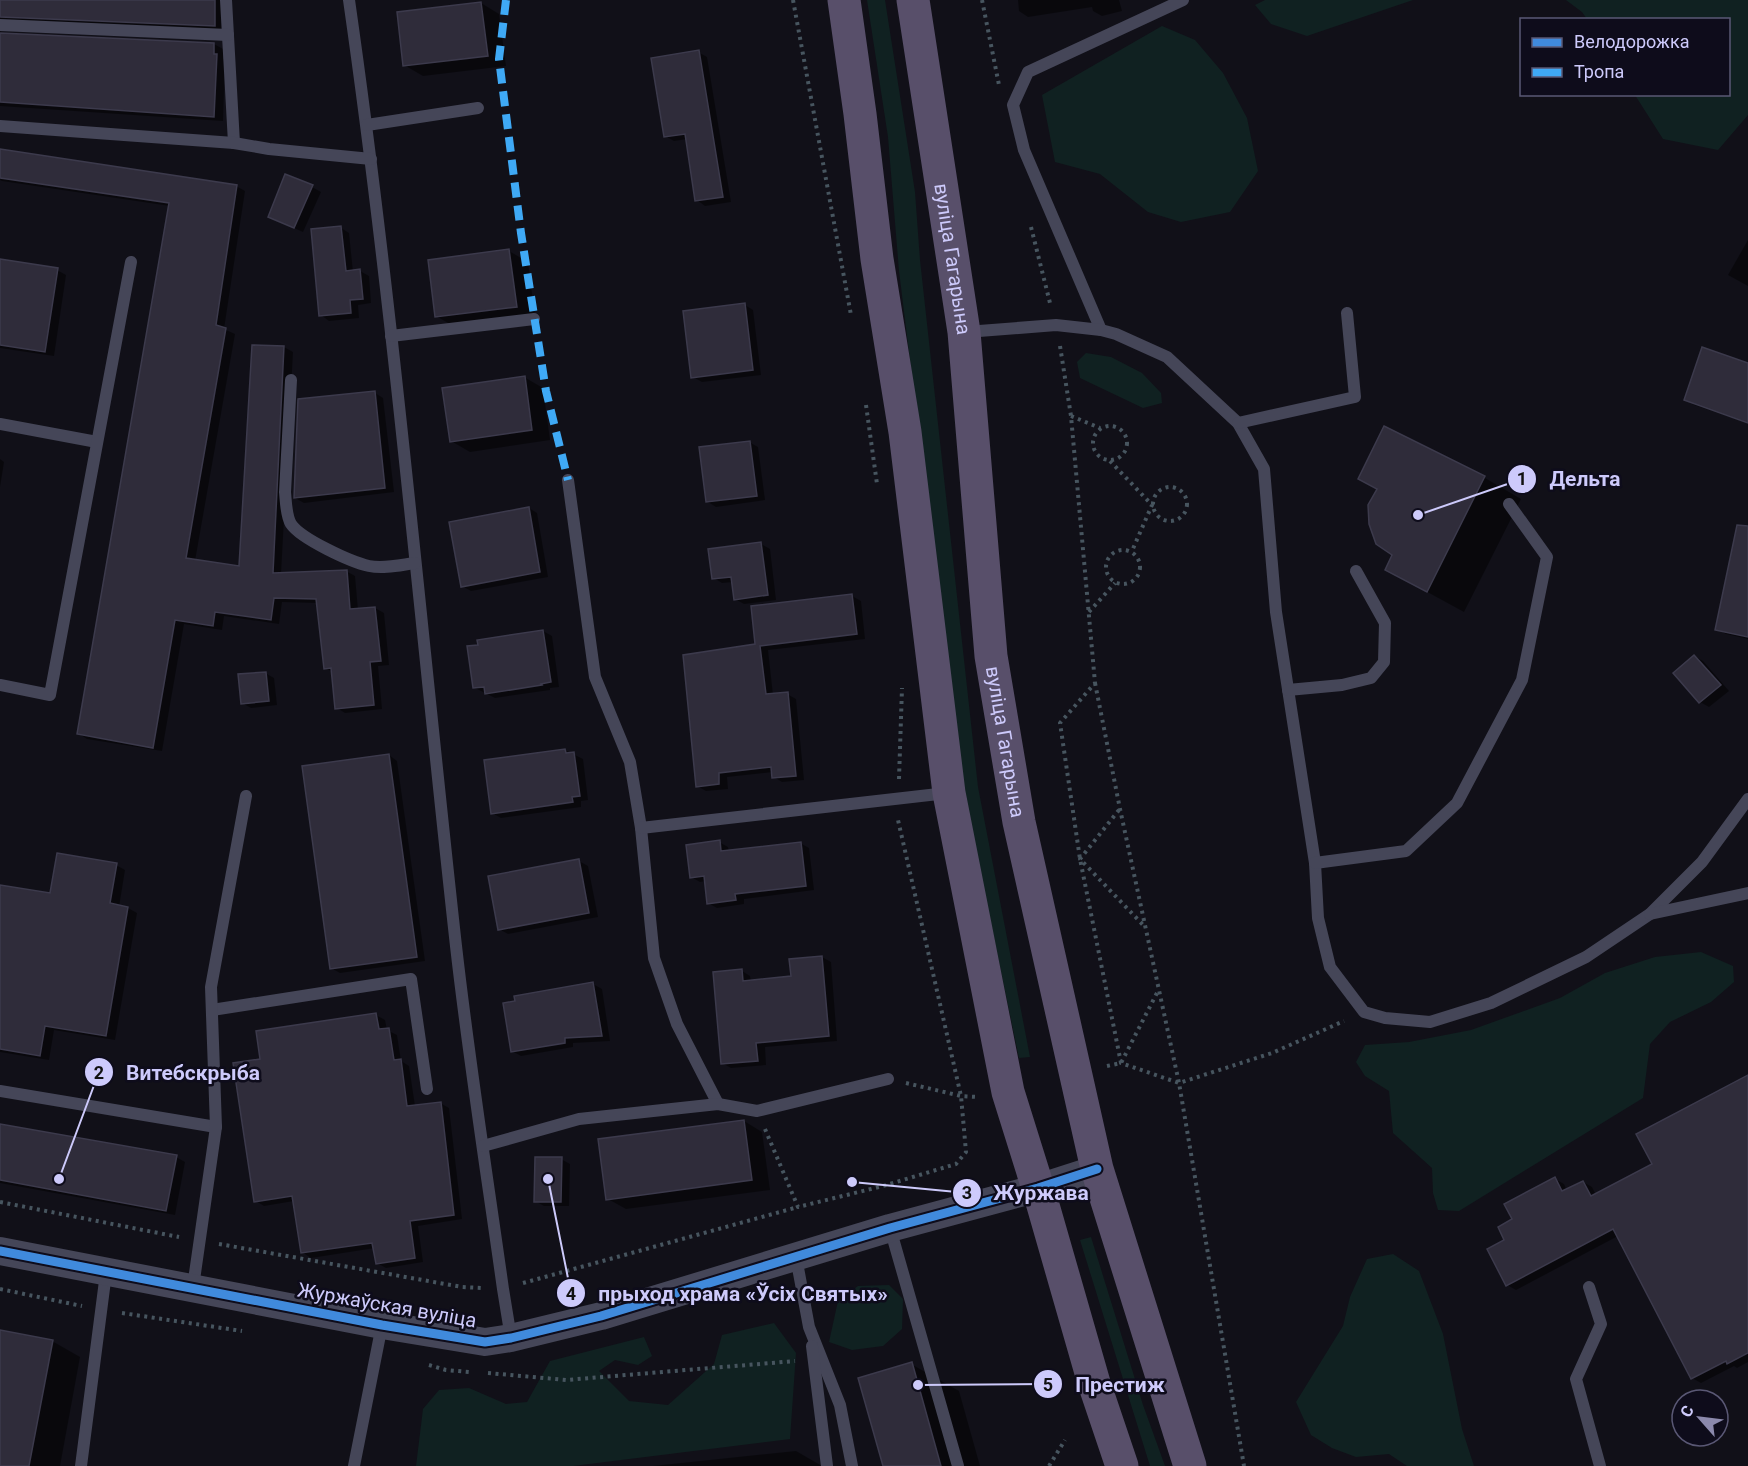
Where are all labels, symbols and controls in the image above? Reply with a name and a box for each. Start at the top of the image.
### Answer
legend [1520,18,1730,96]
text: Велодорожка [1574,31,1689,52]
text: Тропа [1574,61,1624,82]
street label: вуліца Гагарына [929,182,976,336]
callout: Дельта [1507,459,1632,498]
text: Дельта [1549,467,1621,491]
text: 1 [1517,468,1527,489]
street label: вуліца Гагарына [981,664,1030,819]
callout: Витебскрыба [84,1053,272,1092]
text: Витебскрыба [126,1061,260,1085]
text: 2 [94,1062,104,1083]
callout: Журжава [952,1173,1101,1212]
text: Журжава [993,1181,1089,1205]
text: 3 [962,1182,972,1203]
callout: прыход храма «Ўсіх Святых» [556,1274,900,1313]
street label: Журжаўская вуліца [296,1277,478,1333]
text: прыход храма «Ўсіх Святых» [598,1282,888,1306]
text: 4 [566,1283,576,1304]
callout: Престиж [1033,1365,1176,1404]
text: Престиж [1075,1373,1165,1397]
text: 5 [1043,1374,1053,1395]
north arrow [1670,1388,1730,1448]
text: С [1676,1402,1698,1420]

